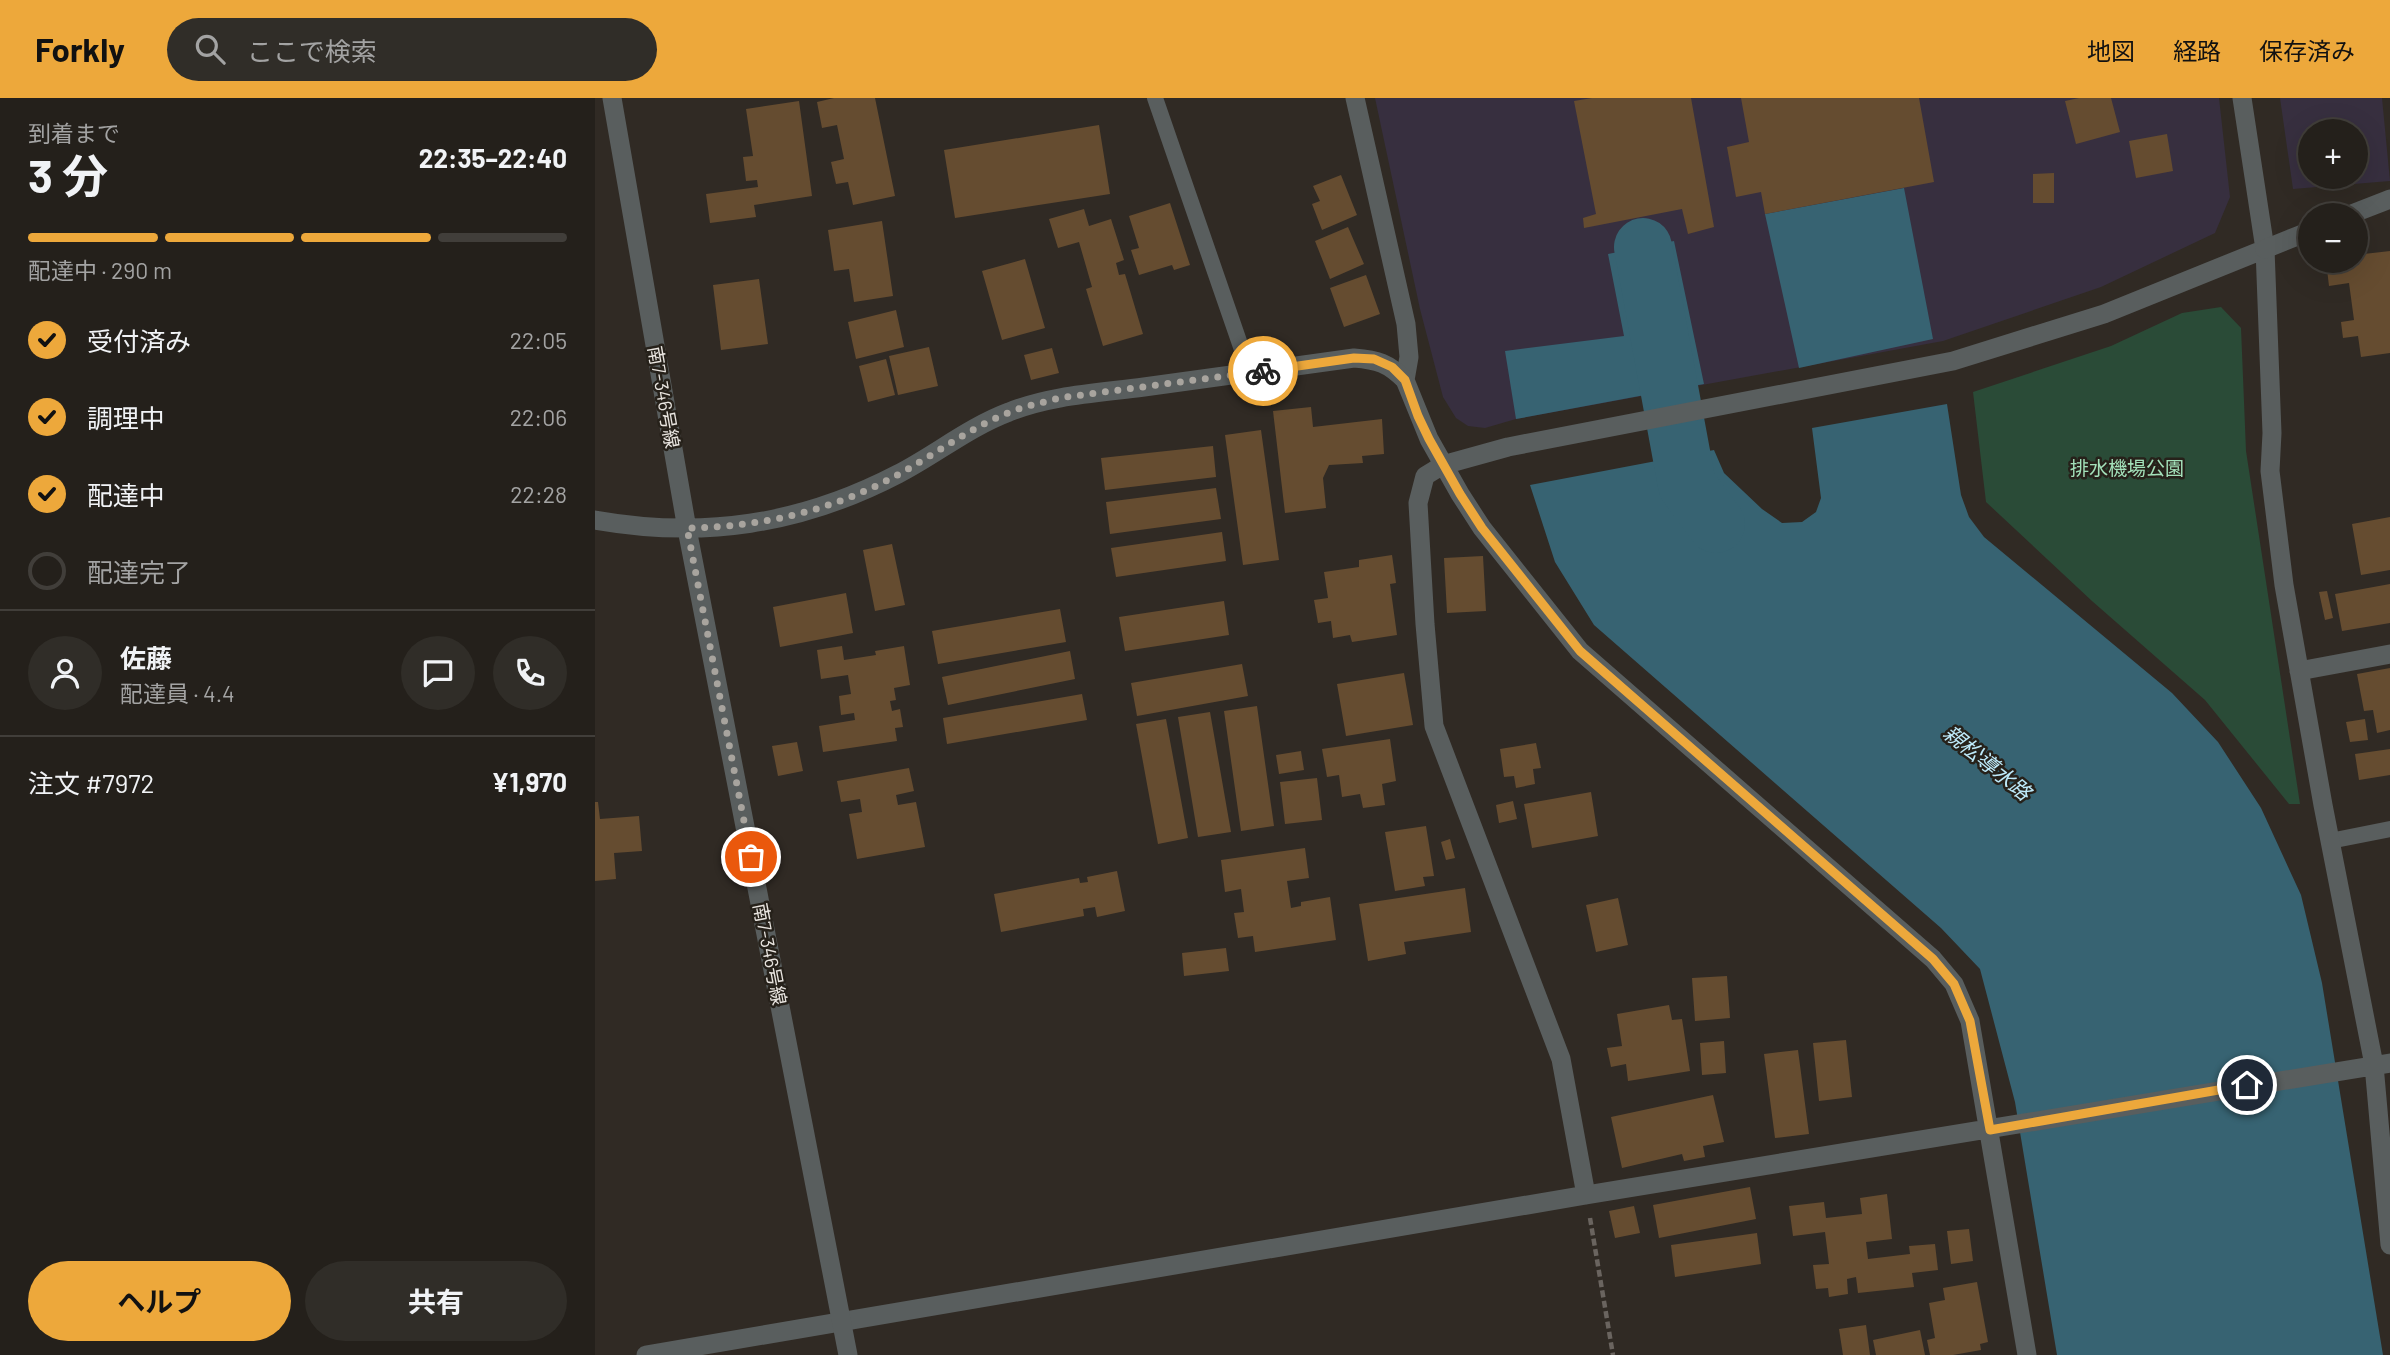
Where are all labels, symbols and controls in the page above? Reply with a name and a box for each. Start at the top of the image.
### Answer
search box [167,18,657,81]
text: Forkly [35,29,125,69]
icon: search [191,30,229,68]
text: ここで検索 [247,35,377,66]
text: 地図 [2087,36,2135,65]
text: 経路 [2173,36,2221,65]
text: 保存済み [2259,36,2355,65]
text: 到着まで [28,119,120,147]
map controls [2298,119,2368,273]
button: + [2298,119,2368,189]
text: 22:35–22:40 [419,142,567,173]
text: 3 分 [28,147,108,202]
button: − [2298,203,2368,273]
text: 配達中 · 290 m [28,256,172,284]
icon: check [28,321,66,359]
text: 受付済み [87,325,191,356]
text: 22:05 [510,326,567,354]
courier [1228,336,1298,406]
street label: 南7-346号線 [644,344,685,450]
icon: bike [1244,352,1282,390]
icon: check [28,398,66,436]
text: 調理中 [87,402,165,433]
text: 22:06 [510,403,567,431]
park label: 排水機場公園 [2070,456,2184,479]
icon: check [28,475,66,513]
text: 配達中 [87,479,165,510]
text: 22:28 [510,480,567,508]
text: 配達完了 [87,556,191,587]
button: person [28,636,102,710]
button: chat [401,636,475,710]
button: phone [493,636,567,710]
text: 佐藤 [120,642,172,673]
text: 配達員 · 4.4 [120,679,235,707]
water label: 親松導水路 [1939,719,2038,806]
text: ¥1,970 [492,766,567,797]
text: 注文 #7972 [28,767,154,798]
pin [721,827,781,887]
icon: bag [732,838,770,876]
street label: 南7-346号線 [749,901,792,1007]
pin [2217,1055,2277,1115]
icon: home [2228,1066,2266,1104]
button: ヘルプ [28,1261,291,1341]
button: 共有 [305,1261,567,1341]

